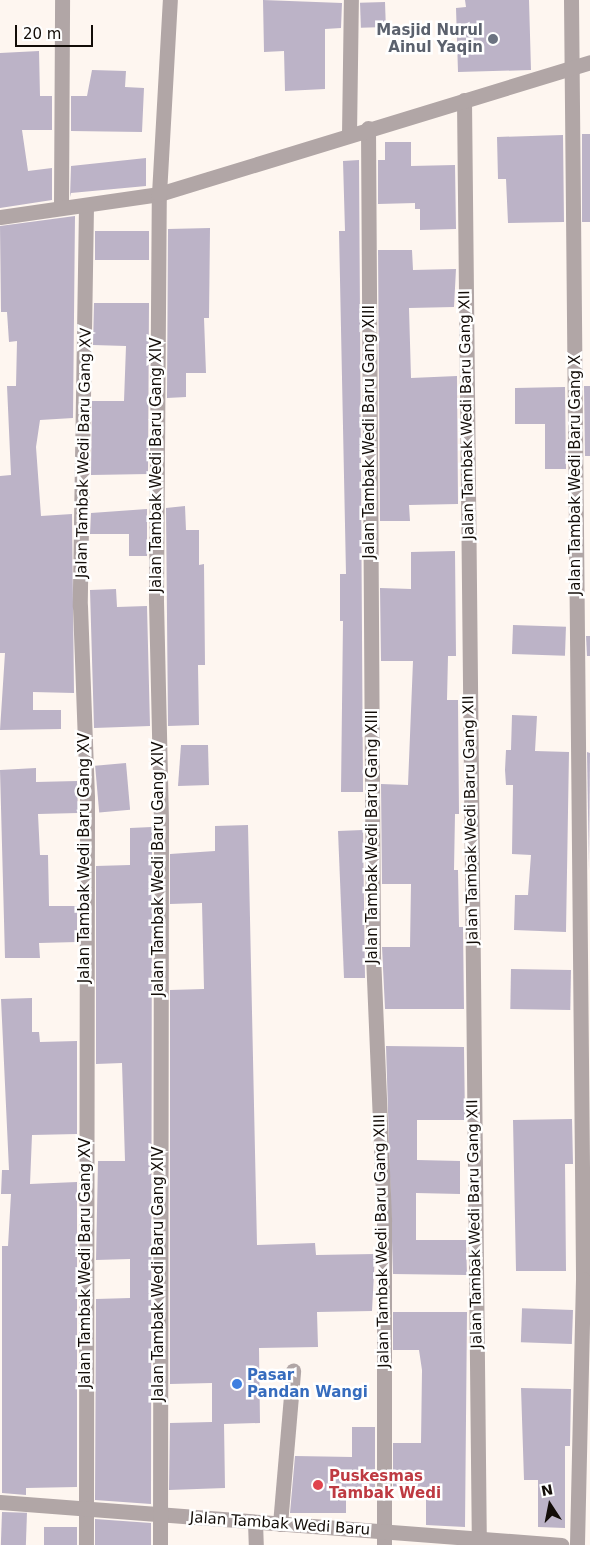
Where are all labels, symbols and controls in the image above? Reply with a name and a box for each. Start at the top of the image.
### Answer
scale bar [18,15,95,47]
place label: Masjid Nurul Ainul Yaqin [376,21,483,56]
text: 20 m [23,25,61,43]
marker: Masjid Nurul Ainul Yaqin [487,33,499,45]
street label: Jalan Tambak Wedi Baru Gang XII [456,290,478,540]
street label: Jalan Tambak Wedi Baru Gang XIII [361,305,379,559]
street label: Jalan Tambak Wedi Baru Gang XV [73,328,95,578]
street label: Jalan Tambak Wedi Baru Gang XIV [148,337,166,593]
street label: Jalan Tambak Wedi Baru Gang X [567,355,585,595]
street label: Jalan Tambak Wedi Baru Gang XII [460,695,482,945]
street label: Jalan Tambak Wedi Baru Gang XIII [364,710,382,964]
street label: Jalan Tambak Wedi Baru Gang XV [76,733,94,983]
street label: Jalan Tambak Wedi Baru Gang XIV [150,741,168,997]
street label: Jalan Tambak Wedi Baru Gang XII [464,1099,486,1349]
street label: Jalan Tambak Wedi Baru Gang XIII [371,1114,393,1368]
street label: Jalan Tambak Wedi Baru Gang XV [77,1138,95,1388]
street label: Jalan Tambak Wedi Baru Gang XIV [150,1146,168,1402]
place label: Pasar Pandan Wangi [247,1366,368,1401]
marker: Pasar Pandan Wangi [231,1378,243,1390]
place label: Puskesmas Tambak Wedi [329,1467,441,1502]
marker: Puskesmas Tambak Wedi [311,1478,325,1492]
north arrow [525,1480,575,1530]
text: N [540,1481,554,1499]
street label: Jalan Tambak Wedi Baru [189,1509,371,1539]

